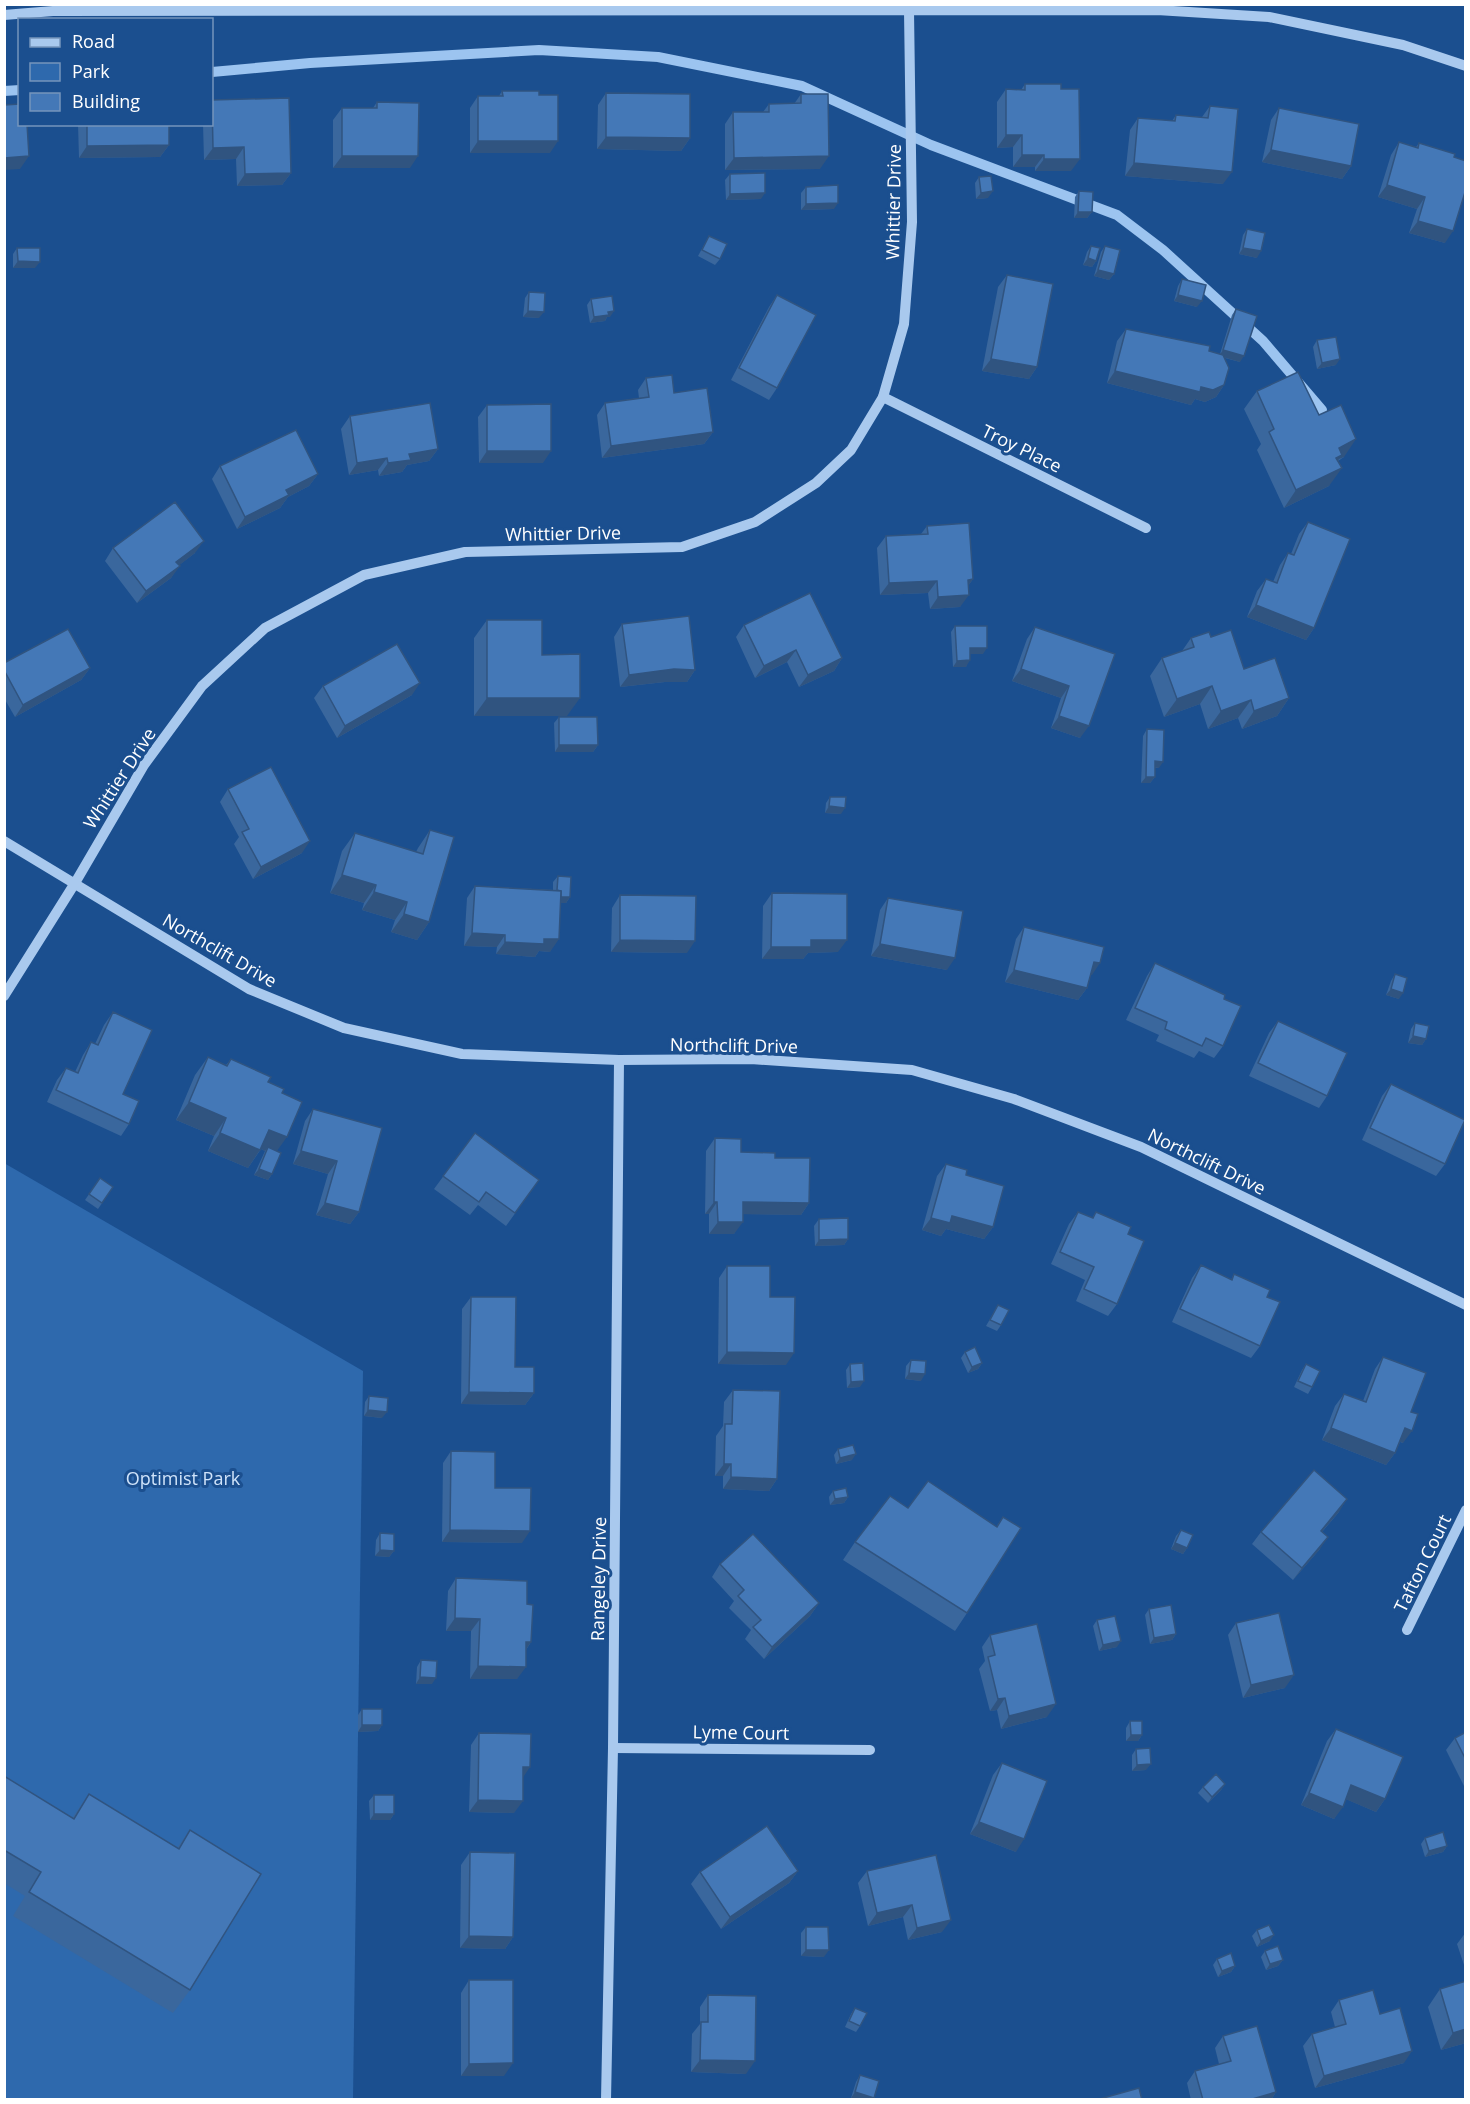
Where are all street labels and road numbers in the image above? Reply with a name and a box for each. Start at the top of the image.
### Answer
street label: Whittier Drive [880,144,906,260]
street label: Troy Place [978,418,1066,478]
street label: Whittier Drive [505,520,621,546]
street label: Whittier Drive [77,723,161,833]
street label: Northclift Drive [159,908,281,992]
street label: Northclift Drive [670,1032,798,1058]
street label: Northclift Drive [1144,1122,1270,1200]
street label: Tafton Court [1388,1510,1456,1616]
street label: Rangeley Drive [585,1517,611,1641]
street label: Lyme Court [692,1719,790,1745]

